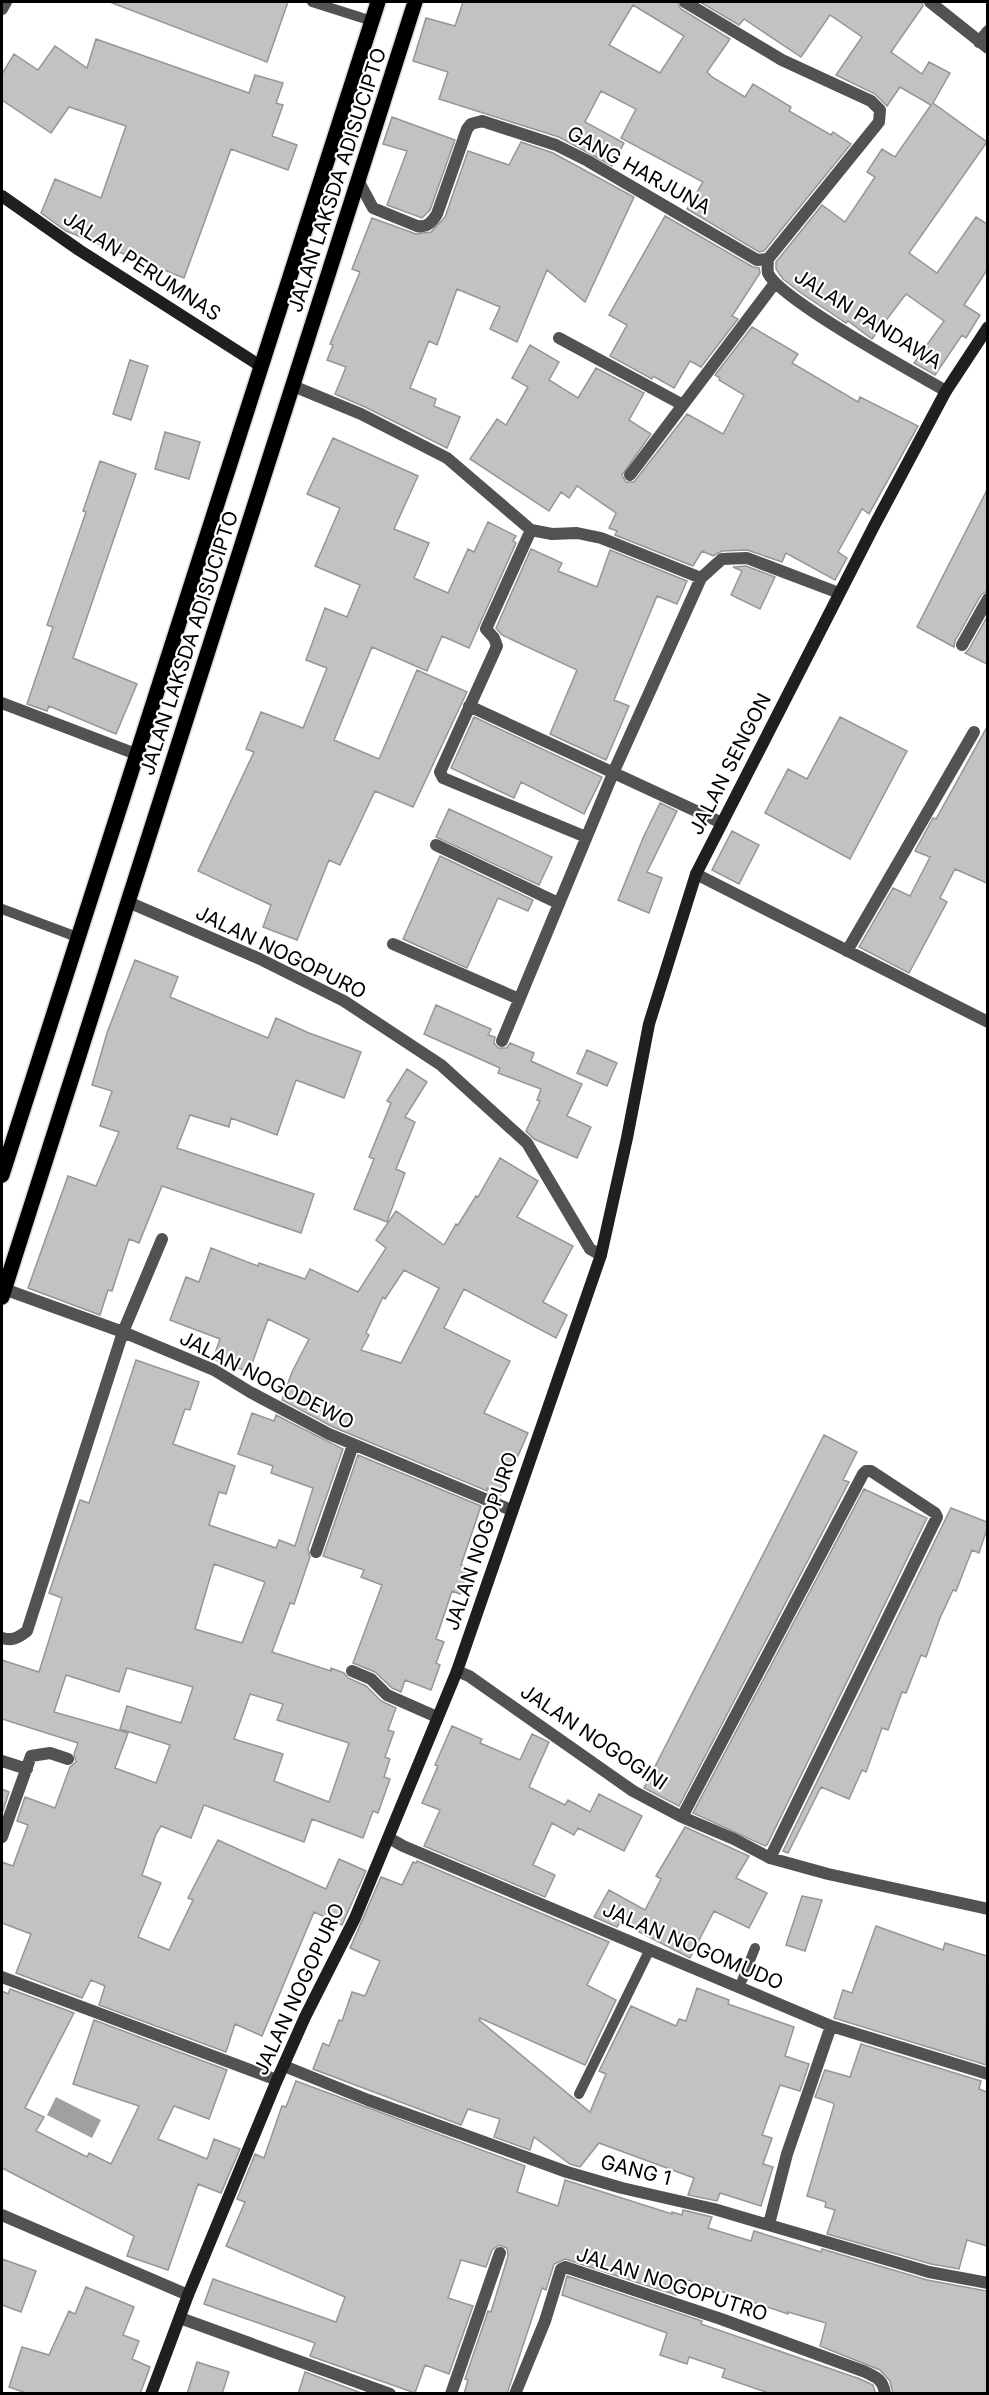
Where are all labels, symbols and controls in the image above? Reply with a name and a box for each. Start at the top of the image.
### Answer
street label: JALAN LAKSDA ADISUCIPTO [283,45,391,315]
street label: GANG HARJUNA [563,121,715,220]
street label: JALAN PERUMNAS [59,206,225,326]
street label: JALAN PANDAWA [790,264,946,374]
street label: JALAN LAKSDA ADISUCIPTO [135,508,243,778]
street label: JALAN SENGON [684,689,776,839]
street label: JALAN NOGOPURO [192,900,370,1004]
street label: JALAN NOGODEWO [176,1326,358,1434]
street label: JALAN NOGOPURO [439,1449,523,1633]
street label: JALAN NOGOGINI [516,1679,672,1795]
street label: JALAN NOGOMUDO [599,1897,787,1995]
street label: JALAN NOGOPURO [249,1899,349,2079]
street label: GANG 1 [598,2150,674,2190]
street label: JALAN NOGOPUTRO [573,2242,771,2326]

